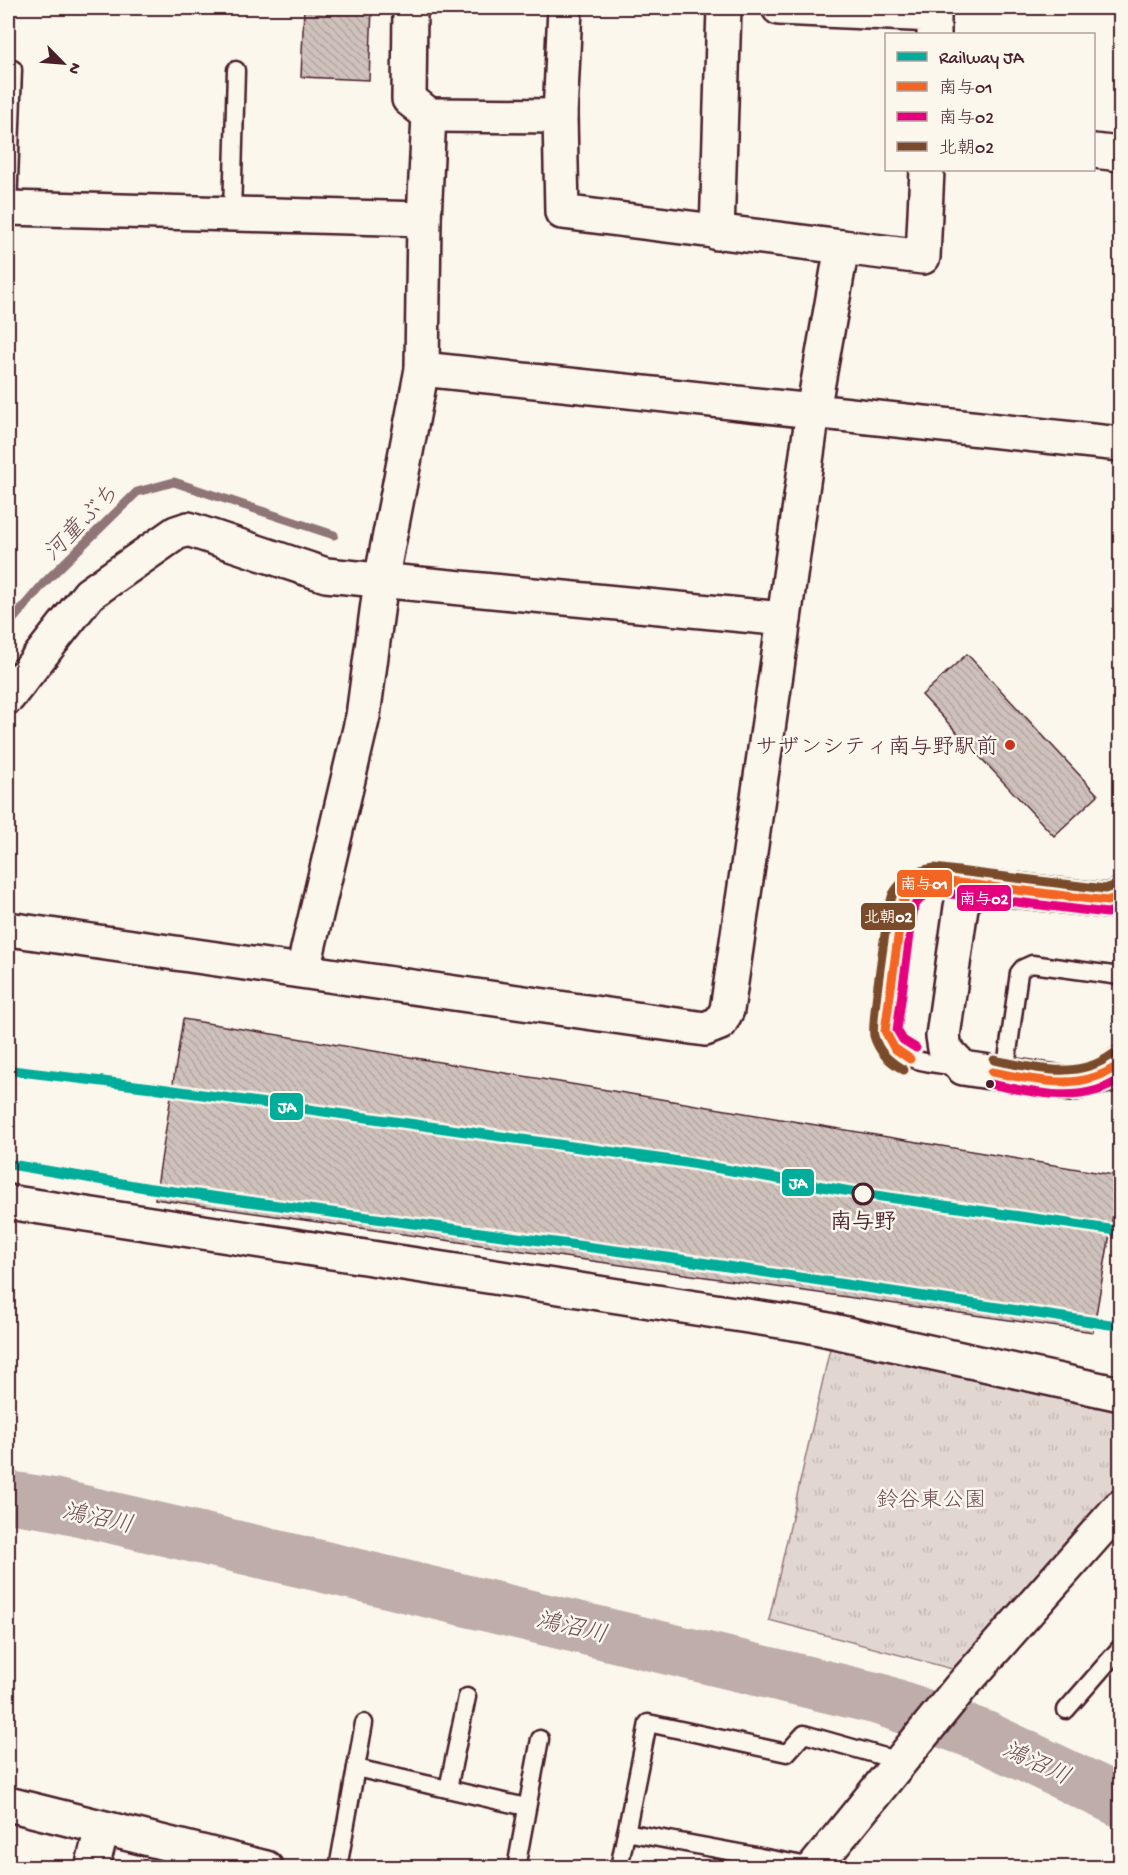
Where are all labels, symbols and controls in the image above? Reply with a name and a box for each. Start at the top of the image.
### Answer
north arrow [33,33,93,93]
legend [885,33,1095,171]
text: Railway JA [939,49,1025,70]
text: N [62,59,84,77]
text: 南与01 [939,78,993,100]
text: 南与02 [939,108,994,130]
text: 北朝02 [939,138,994,160]
water label: 河童ぶち [38,479,126,569]
place label: サザンシティ南与野駅前 [756,735,998,762]
marker: サザンシティ南与野駅前 [1003,738,1017,752]
line badge: 南与01 [896,869,953,898]
text: 南与01 [900,875,948,896]
line badge: 南与02 [956,884,1012,912]
text: 南与02 [960,890,1009,911]
line badge: 北朝02 [860,902,916,931]
text: 北朝02 [864,909,913,929]
unlabelled marker [984,1078,996,1090]
line badge: JA [269,1092,304,1121]
text: JA [277,1100,298,1119]
line badge: JA [781,1168,815,1197]
text: JA [788,1176,809,1195]
marker: 南与野 [852,1183,874,1205]
place label: 南与野 [830,1209,896,1237]
park label: 鈴谷東公園 [876,1488,986,1515]
water label: 鴻沼川 [59,1498,136,1542]
water label: 鴻沼川 [533,1606,610,1652]
water label: 鴻沼川 [997,1736,1075,1794]

